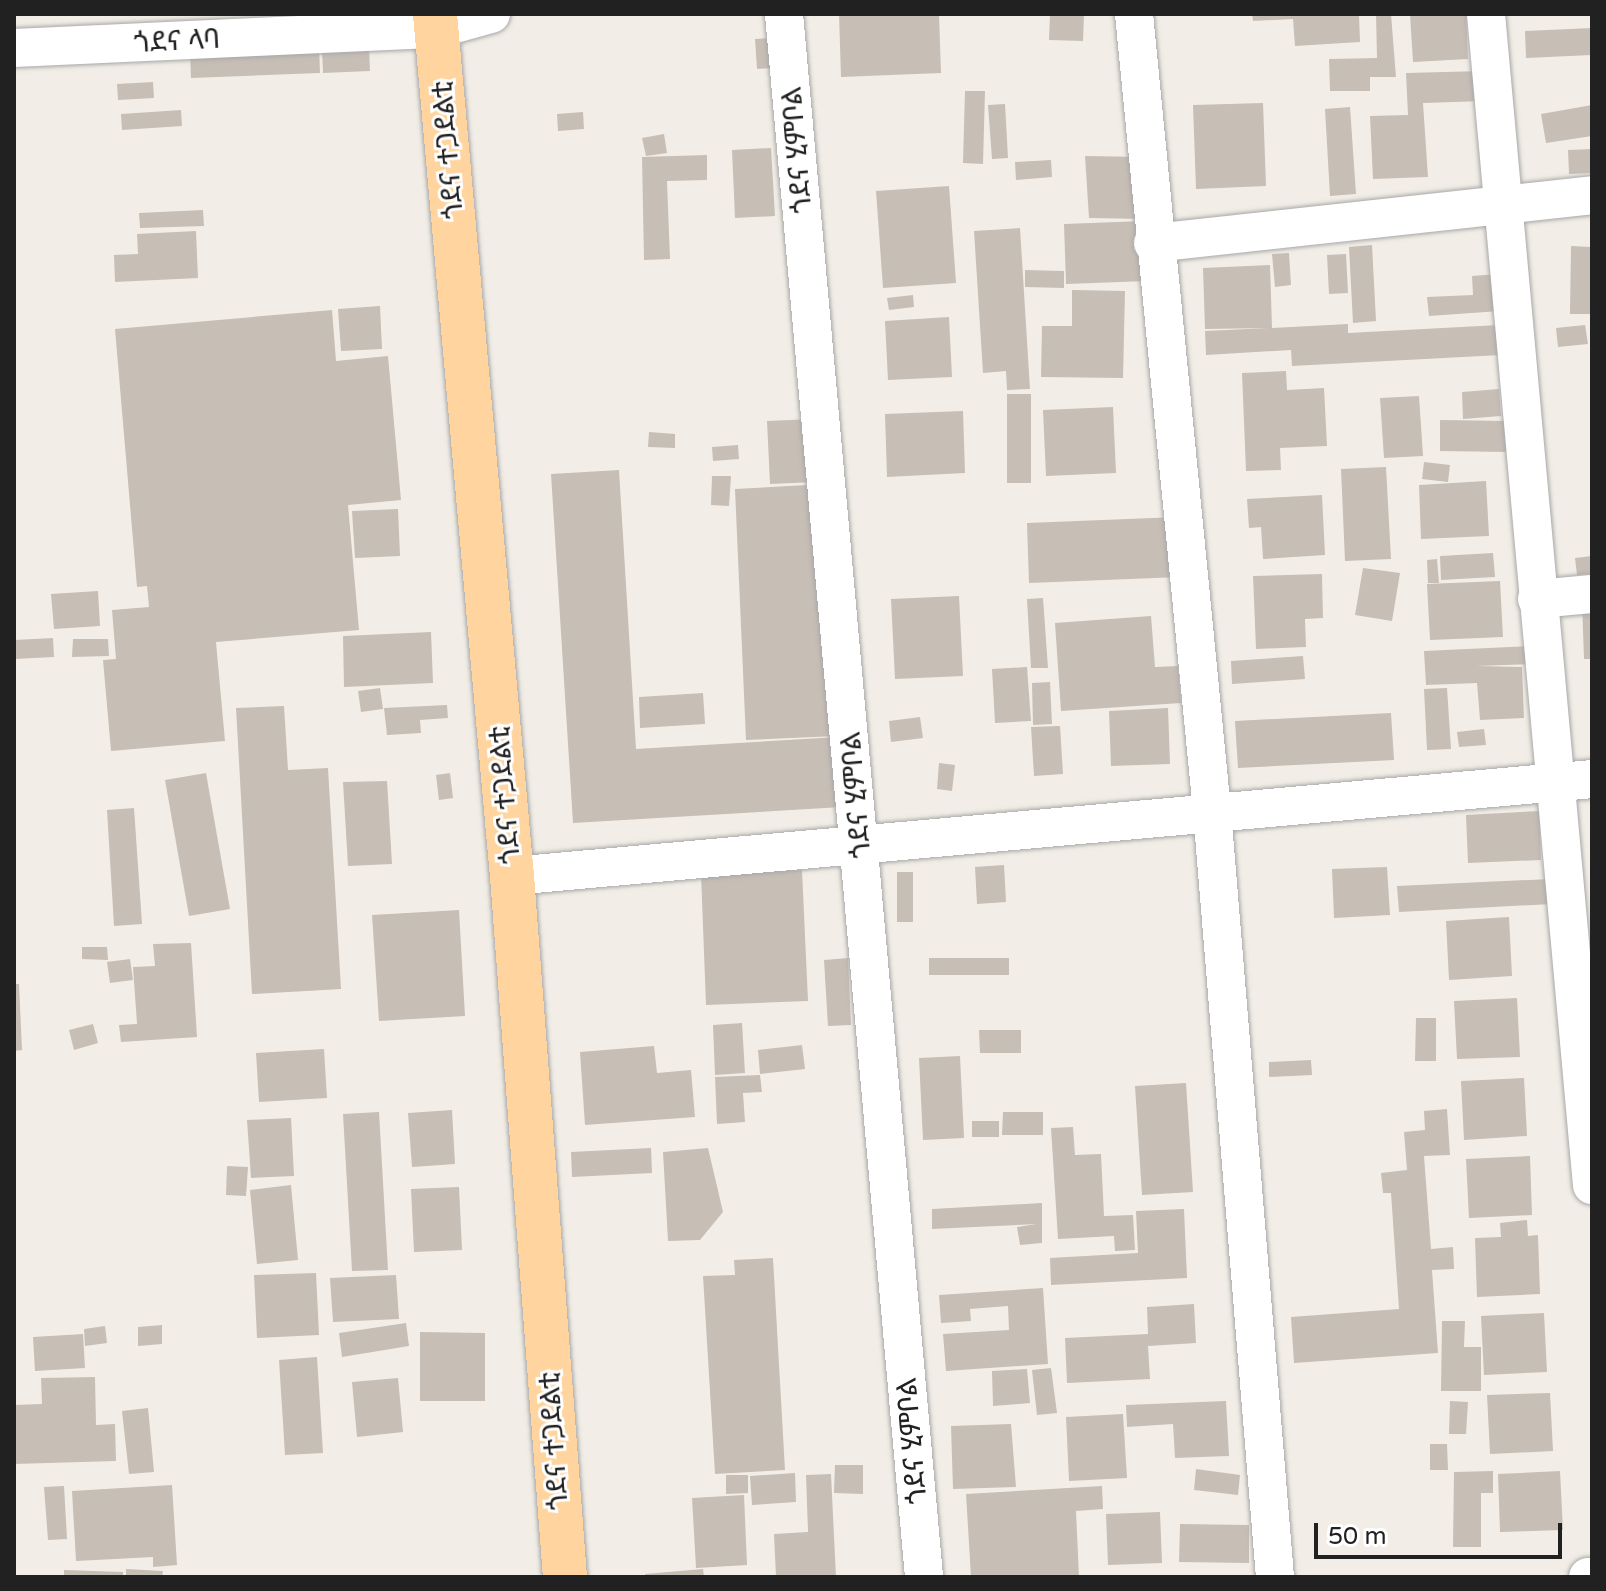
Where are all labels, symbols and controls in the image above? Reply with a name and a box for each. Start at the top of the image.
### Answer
street label: ጎደና ላባ [133,22,221,60]
street label: ጎደና ተጋደልቲ [425,80,471,220]
street label: ጎደና ሂምቦል [775,85,819,215]
street label: ጎደና ተጋደልቲ [482,725,528,865]
street label: ጎደና ሂምቦል [834,730,878,860]
street label: ጎደና ተጋደልቲ [532,1371,576,1511]
street label: ጎደና ሂምቦል [890,1376,934,1506]
scale bar [1318,1507,1566,1557]
text: 50 m [1328,1522,1386,1551]

